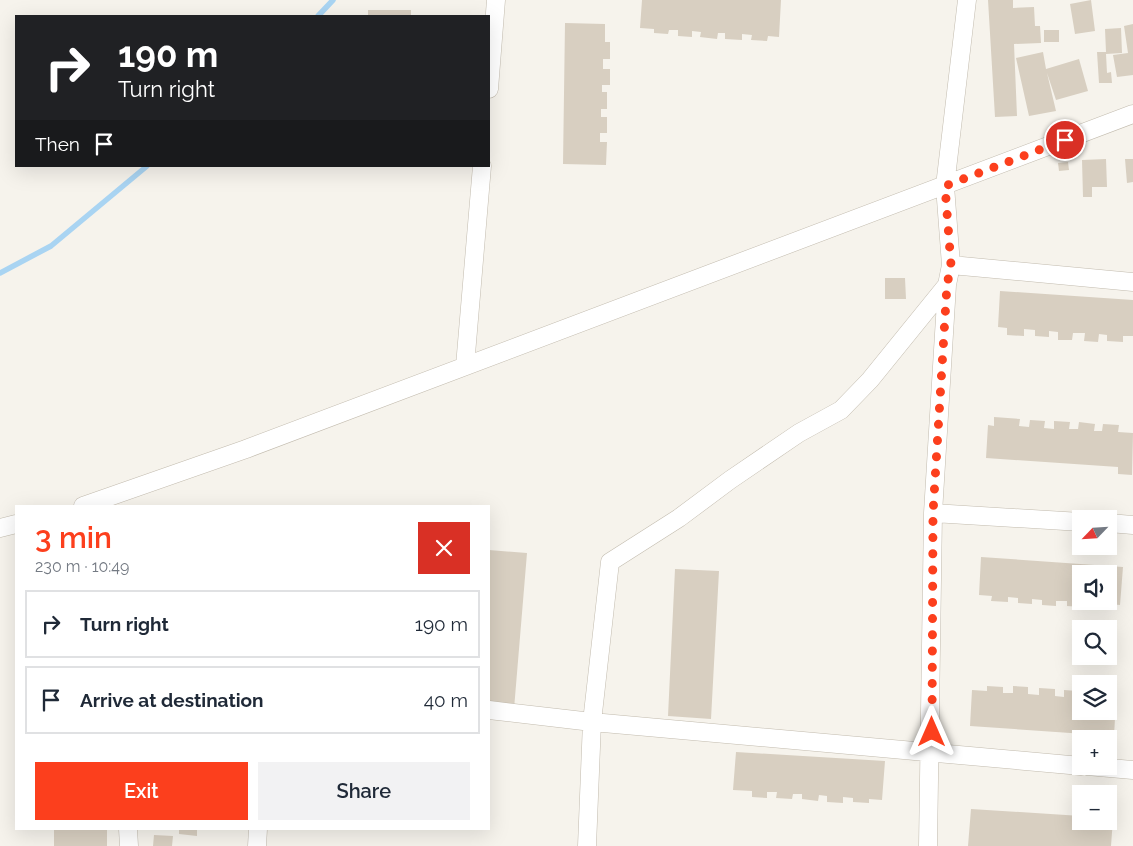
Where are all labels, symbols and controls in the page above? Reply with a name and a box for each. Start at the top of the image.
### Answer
text: 190 m [118,34,218,75]
icon: right [35,35,100,100]
text: Turn right [118,76,215,102]
pin [1044,119,1086,161]
icon: arrive [1051,126,1079,154]
icon: arrive [90,130,118,158]
text: Then [35,133,80,155]
north arrow [1072,510,1118,555]
map controls [1072,510,1117,830]
text: 3 min [35,520,112,555]
button: close [418,522,470,574]
text: 230 m · 10:49 [35,557,129,576]
button: sound [1072,565,1117,610]
icon: right [37,610,65,638]
text: Turn right [80,613,169,635]
text: 190 m [415,613,468,635]
button: search [1072,620,1117,665]
button: layers [1072,675,1117,720]
icon: arrive [37,686,65,714]
text: Arrive at destination [80,689,264,711]
text: 40 m [424,689,468,711]
position arrow [905,705,957,757]
button: + [1072,730,1117,775]
button: Exit [35,762,248,820]
button: Share [258,762,470,820]
button: − [1072,785,1117,830]

